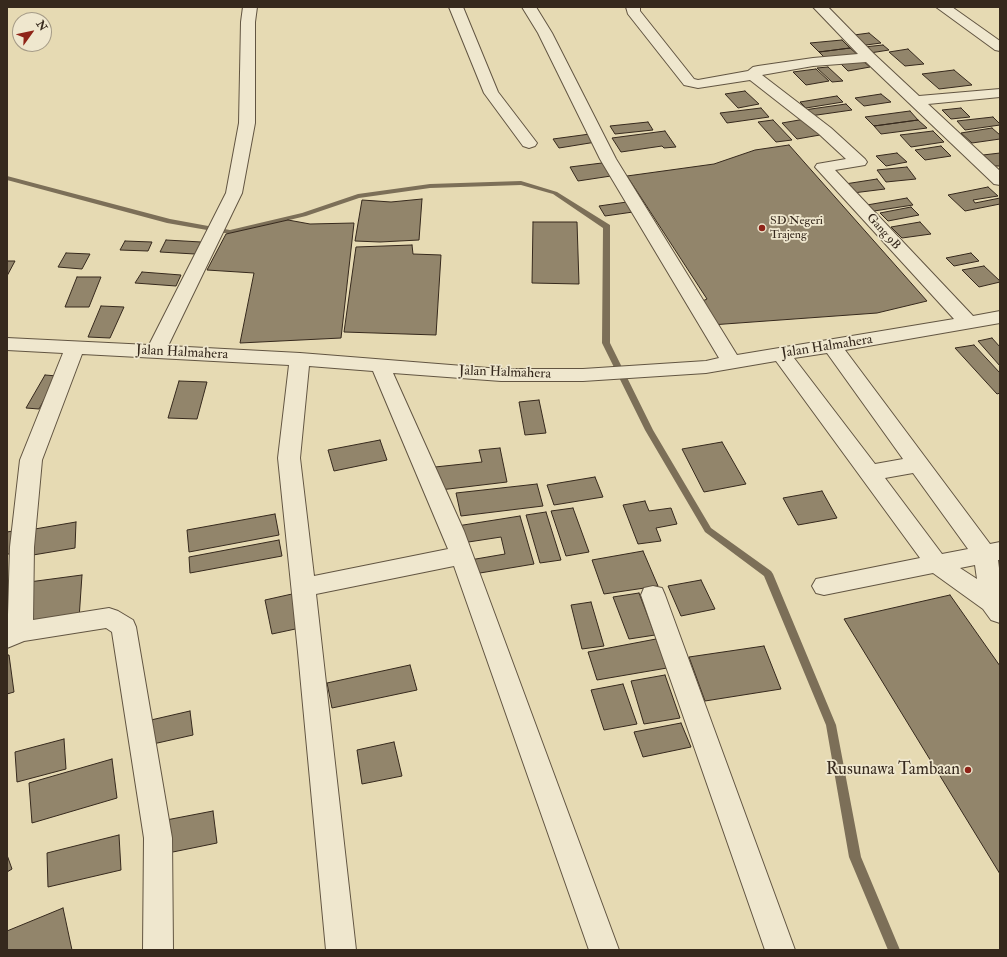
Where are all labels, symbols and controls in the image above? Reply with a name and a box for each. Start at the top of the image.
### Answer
north arrow [12,12,52,52]
text: N [34,18,50,33]
street label: Gang 9B [863,211,903,253]
place label: SD Negeri Trajeng [770,214,823,242]
marker: SD Negeri Trajeng [757,223,767,233]
street label: Jalan Halmahera [780,331,874,363]
street label: Jalan Halmahera [136,342,228,364]
street label: Jalan Halmahera [459,363,551,383]
place label: Rusunawa Tambaan [826,760,960,780]
marker: Rusunawa Tambaan [963,765,973,775]

